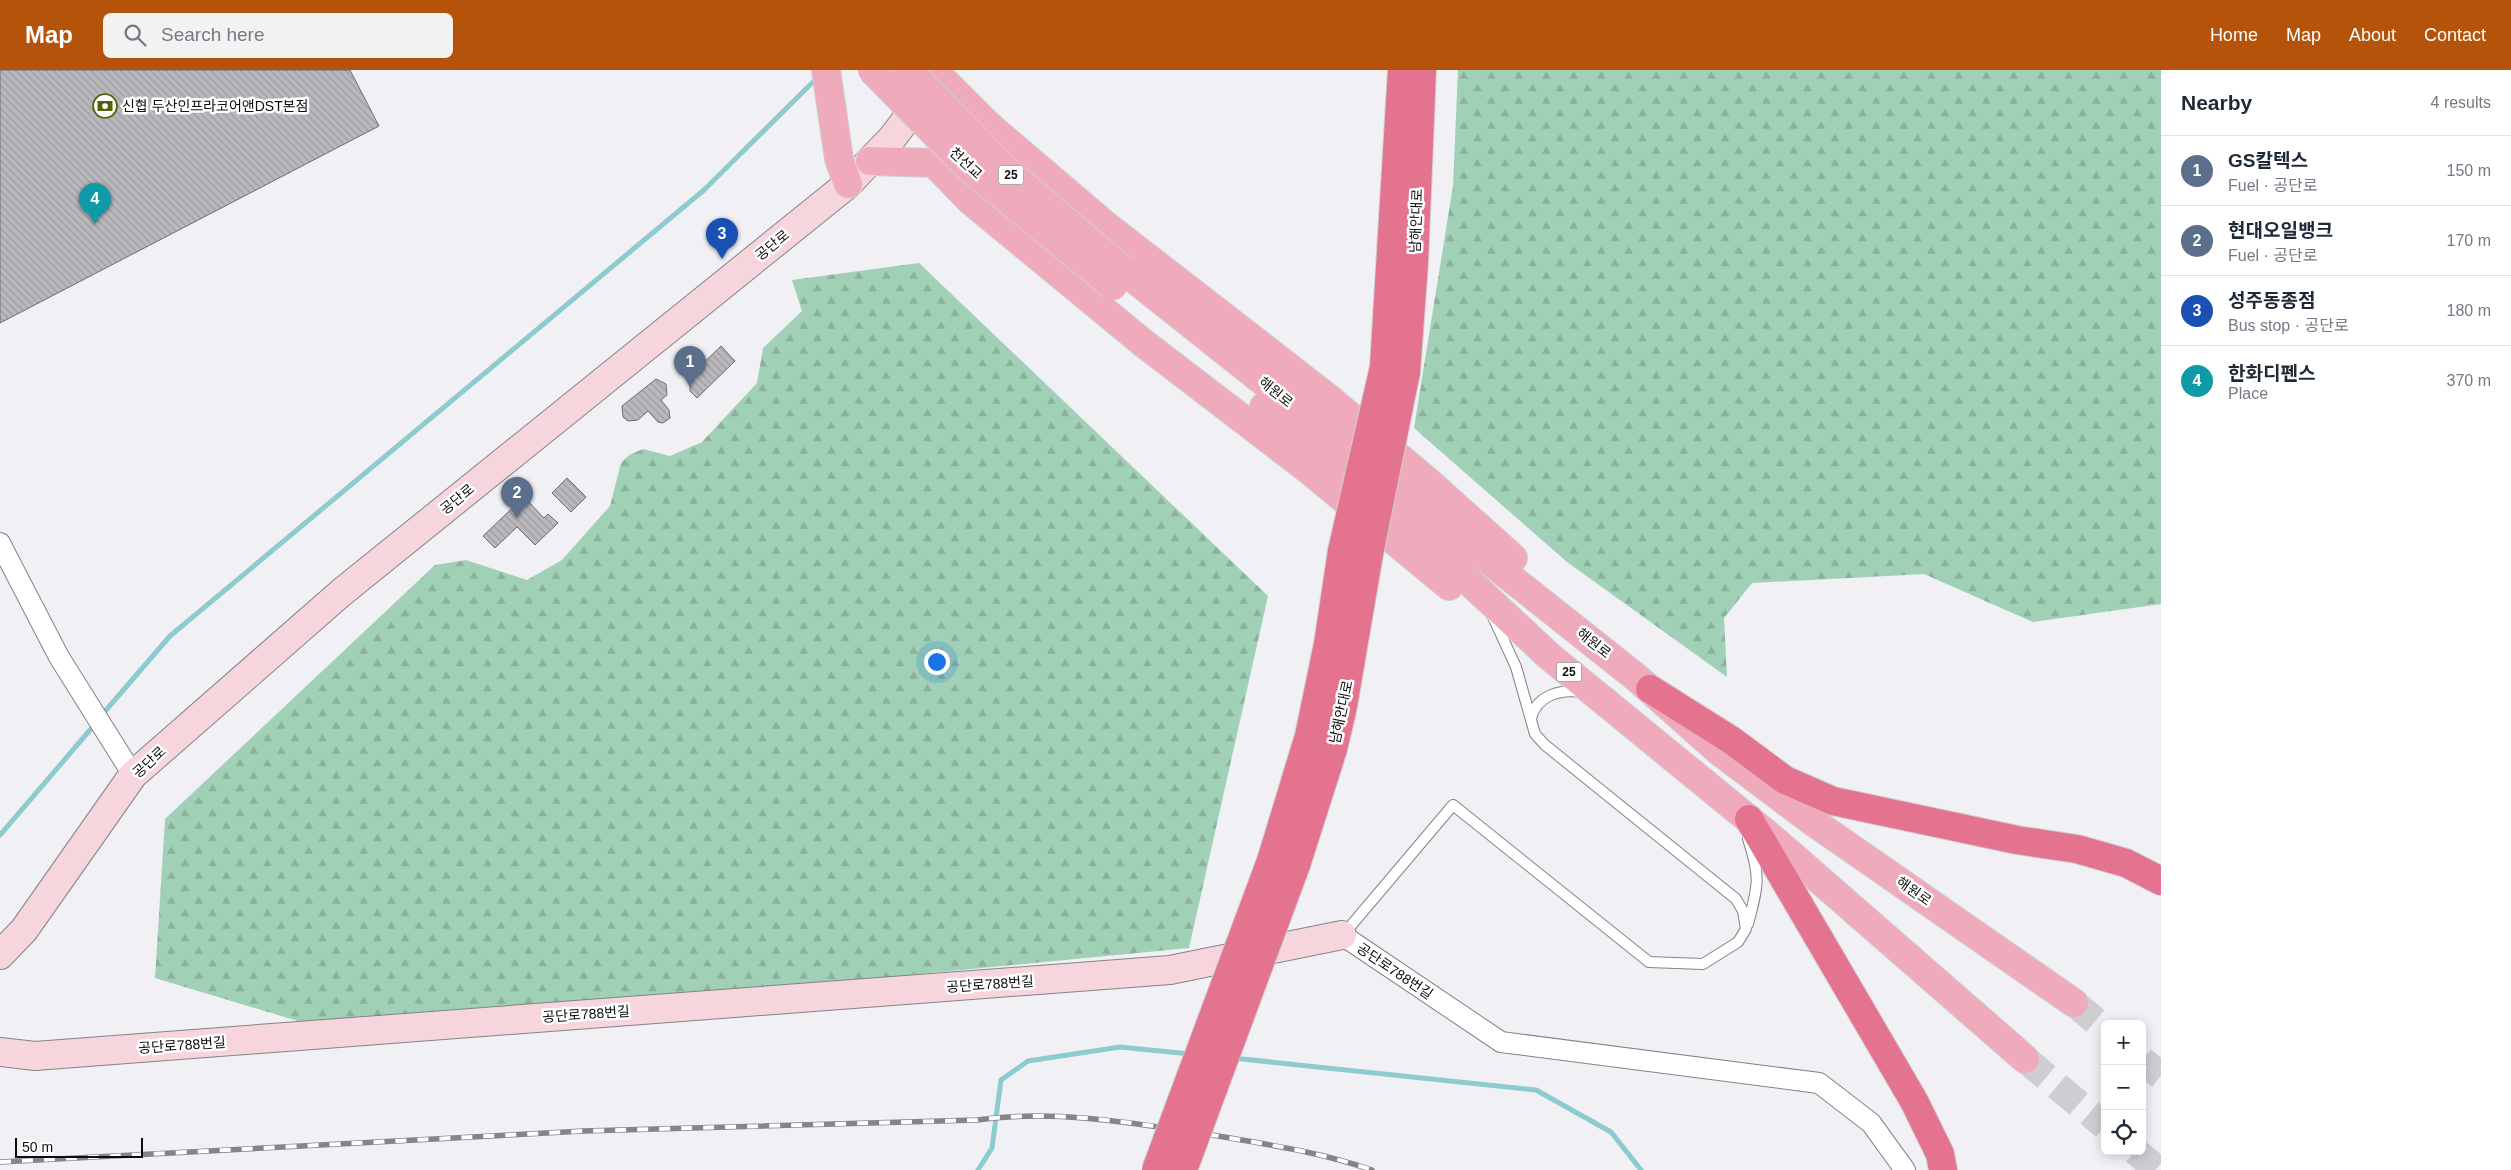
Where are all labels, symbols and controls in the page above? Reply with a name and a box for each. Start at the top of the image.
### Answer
search box [103,13,453,58]
text: Map [25,21,73,48]
icon: search [121,21,149,49]
text: Search here [161,24,265,45]
text: Home [2210,25,2258,45]
text: Map [2286,25,2321,45]
text: About [2349,25,2396,45]
text: Contact [2424,25,2486,45]
text: Nearby [2181,91,2252,114]
bank icon: 신협 두산인프라코어앤DST본점 [92,93,118,119]
text: 4 results [2431,94,2491,111]
place label: 신협 두산인프라코어앤DST본점 [122,98,308,114]
street label: 천선교 [946,144,986,182]
text: GS칼텍스 [2228,150,2308,171]
text: 1 [2193,162,2201,179]
text: 150 m [2447,162,2491,179]
road number: 25 [998,166,1024,184]
text: Fuel · 공단로 [2228,177,2318,194]
pin: 4 [79,183,111,224]
street label: 남해안대로 [1407,188,1425,253]
pin: 3 [706,218,738,259]
text: 현대오일뱅크 [2228,220,2333,241]
street label: 공단로 [752,227,792,263]
text: 2 [2193,232,2201,249]
text: 170 m [2447,232,2491,249]
text: Fuel · 공단로 [2228,247,2318,264]
text: 성주동종점 [2228,290,2315,311]
text: 3 [2193,302,2201,319]
text: 180 m [2447,302,2491,319]
text: Bus stop · 공단로 [2228,317,2349,334]
pin: 1 [674,346,706,387]
text: 한화디펜스 [2228,363,2315,384]
text: 4 [2193,372,2201,389]
text: 370 m [2447,372,2491,389]
street label: 해원로 [1256,374,1296,410]
text: Place [2228,385,2268,402]
pin: 2 [501,477,533,518]
street label: 공단로 [437,481,477,517]
street label: 해원로 [1574,625,1614,661]
your location [924,649,950,675]
road number: 25 [1556,662,1582,682]
street label: 남해안대로 [1326,679,1356,745]
street label: 공단로 [129,743,169,781]
street label: 해원로 [1894,873,1935,909]
street label: 공단로788번길 [1354,940,1436,1002]
street label: 공단로788번길 [946,973,1034,995]
street label: 공단로788번길 [542,1003,630,1025]
map controls [2101,1020,2146,1155]
button: + [2101,1020,2146,1065]
street label: 공단로788번길 [138,1034,226,1056]
button: − [2101,1065,2146,1110]
button: locate [2101,1110,2146,1155]
scale bar [15,1135,142,1158]
text: 50 m [22,1139,53,1155]

